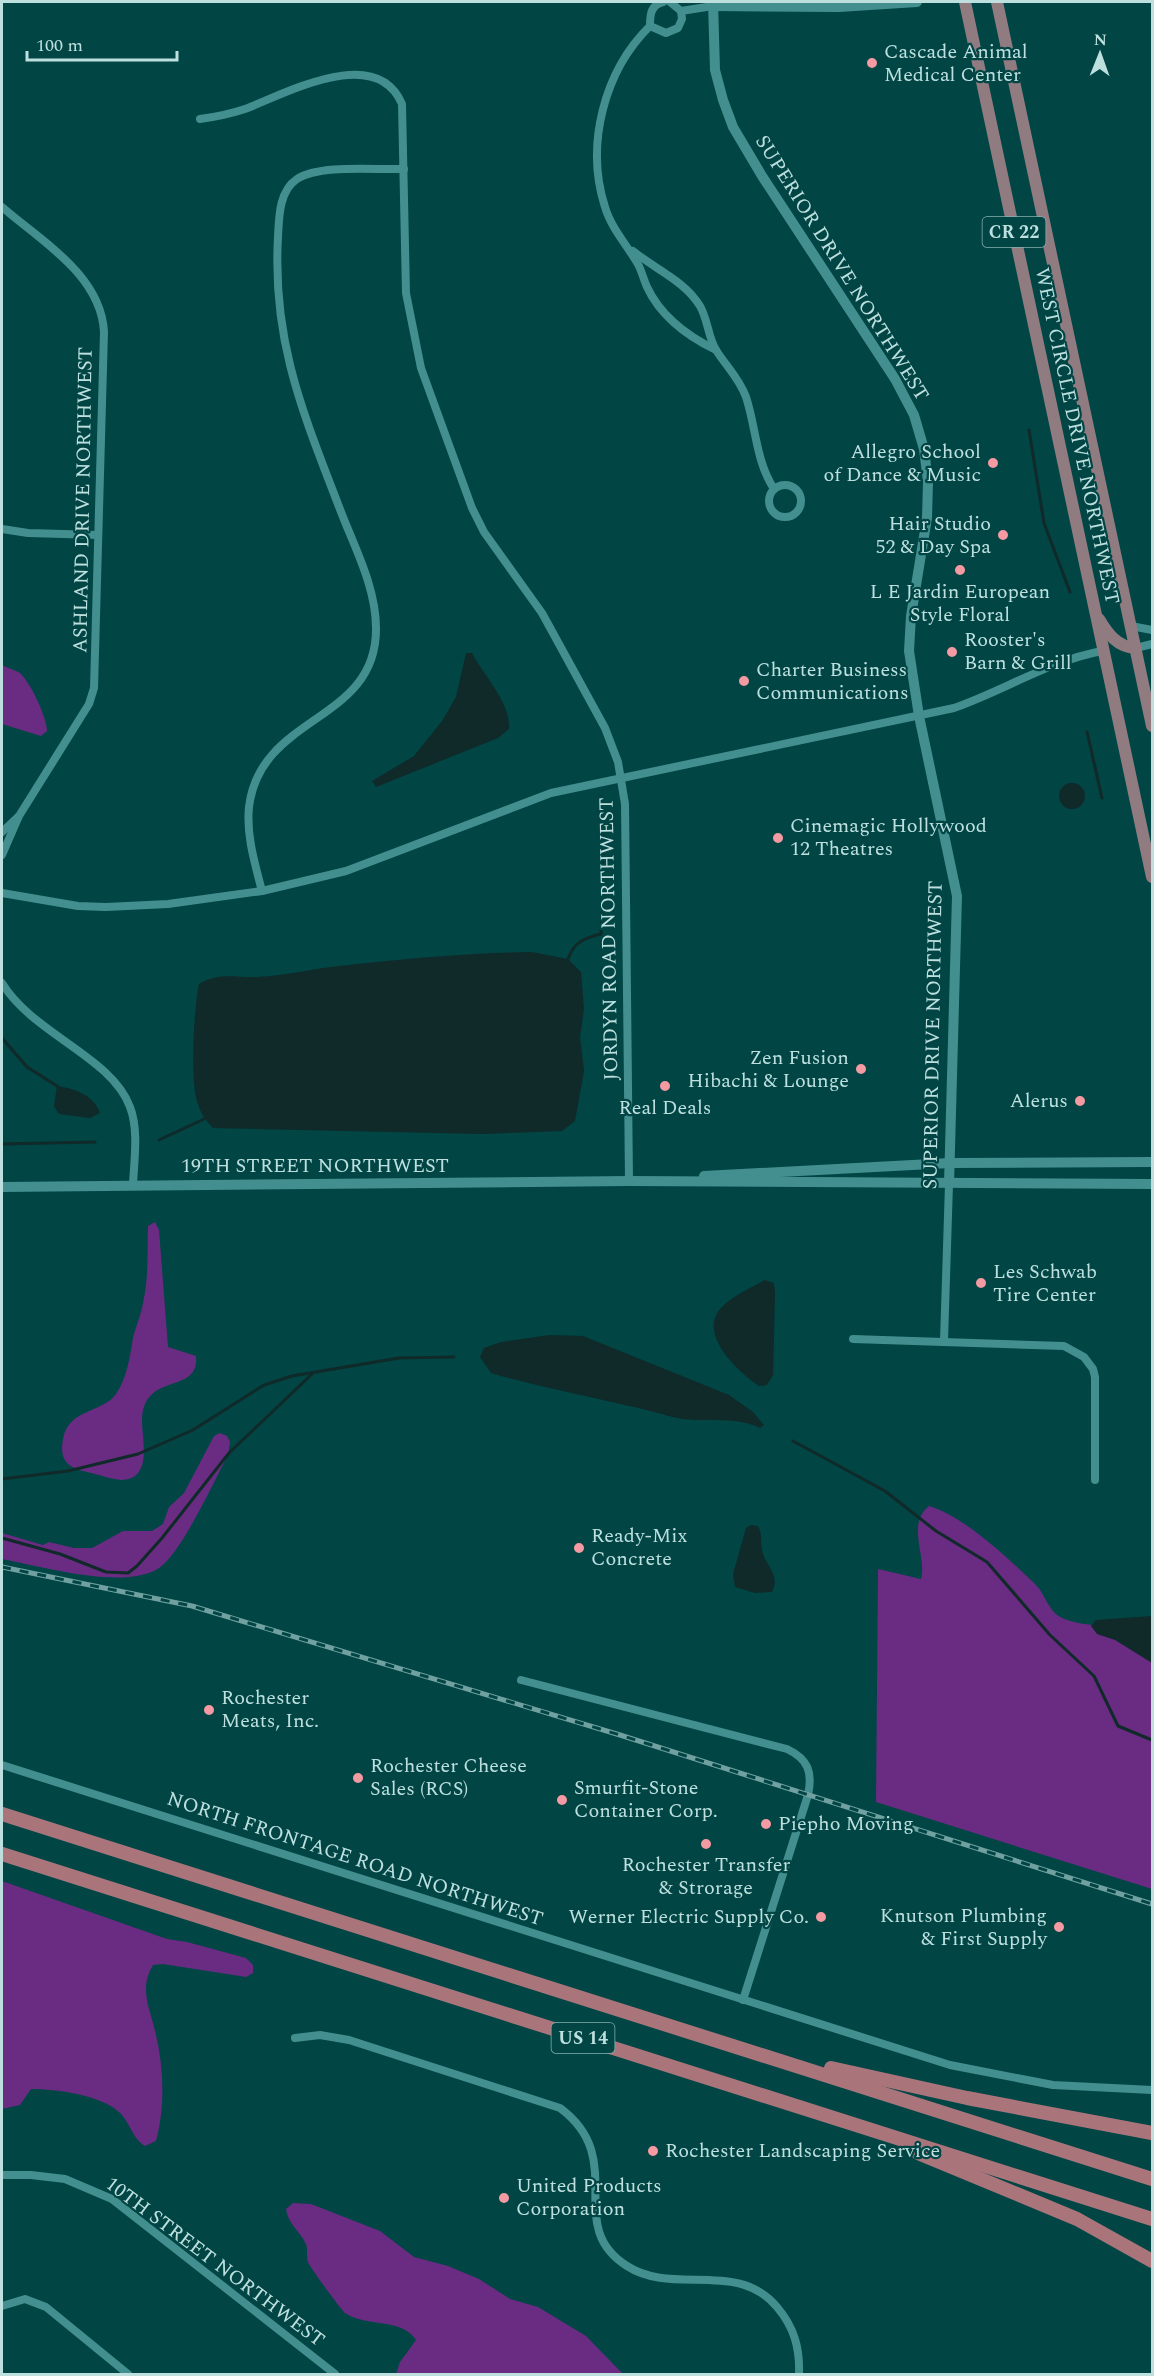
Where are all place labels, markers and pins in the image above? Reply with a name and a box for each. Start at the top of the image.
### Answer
place label: Cascade Animal Medical Center [884,37,1028,90]
marker: Cascade Animal Medical Center [865,56,879,70]
place label: Allegro School of Dance & Music [823,437,981,490]
marker: Allegro School of Dance & Music [986,456,1000,470]
place label: Hair Studio 52 & Day Spa [875,509,991,562]
marker: Hair Studio 52 & Day Spa [996,528,1010,542]
marker: L E Jardin European Style Floral [953,563,967,577]
place label: L E Jardin European Style Floral [870,577,1050,630]
place label: Rooster's Barn & Grill [964,625,1072,678]
marker: Rooster's Barn & Grill [945,645,959,659]
place label: Charter Business Communications [756,655,909,708]
marker: Charter Business Communications [737,674,751,688]
place label: Cinemagic Hollywood 12 Theatres [790,811,987,864]
marker: Cinemagic Hollywood 12 Theatres [771,831,785,845]
place label: Zen Fusion Hibachi & Lounge [688,1043,849,1096]
marker: Zen Fusion Hibachi & Lounge [854,1062,868,1076]
marker: Real Deals [658,1079,672,1093]
place label: Alerus [1010,1086,1068,1116]
place label: Real Deals [618,1093,712,1123]
marker: Alerus [1073,1094,1087,1108]
place label: Les Schwab Tire Center [993,1257,1097,1310]
marker: Les Schwab Tire Center [974,1276,988,1290]
place label: Ready-Mix Concrete [591,1521,687,1574]
marker: Ready-Mix Concrete [572,1541,586,1555]
place label: Rochester Meats, Inc. [221,1683,319,1736]
marker: Rochester Meats, Inc. [202,1703,216,1717]
place label: Rochester Cheese Sales (RCS) [370,1751,527,1804]
marker: Rochester Cheese Sales (RCS) [351,1771,365,1785]
place label: Smurfit-Stone Container Corp. [574,1773,718,1826]
marker: Smurfit-Stone Container Corp. [555,1793,569,1807]
place label: Piepho Moving [778,1809,914,1839]
marker: Piepho Moving [759,1817,773,1831]
marker: Rochester Transfer & Strorage [699,1837,713,1851]
place label: Rochester Transfer & Strorage [622,1850,790,1903]
place label: Knutson Plumbing & First Supply [880,1901,1048,1954]
place label: Werner Electric Supply Co. [569,1902,809,1932]
marker: Werner Electric Supply Co. [814,1910,828,1924]
marker: Knutson Plumbing & First Supply [1052,1920,1066,1934]
place label: Rochester Landscaping Service [665,2136,940,2166]
marker: Rochester Landscaping Service [646,2144,660,2158]
place label: United Products Corporation [516,2171,662,2224]
marker: United Products Corporation [497,2191,511,2205]

